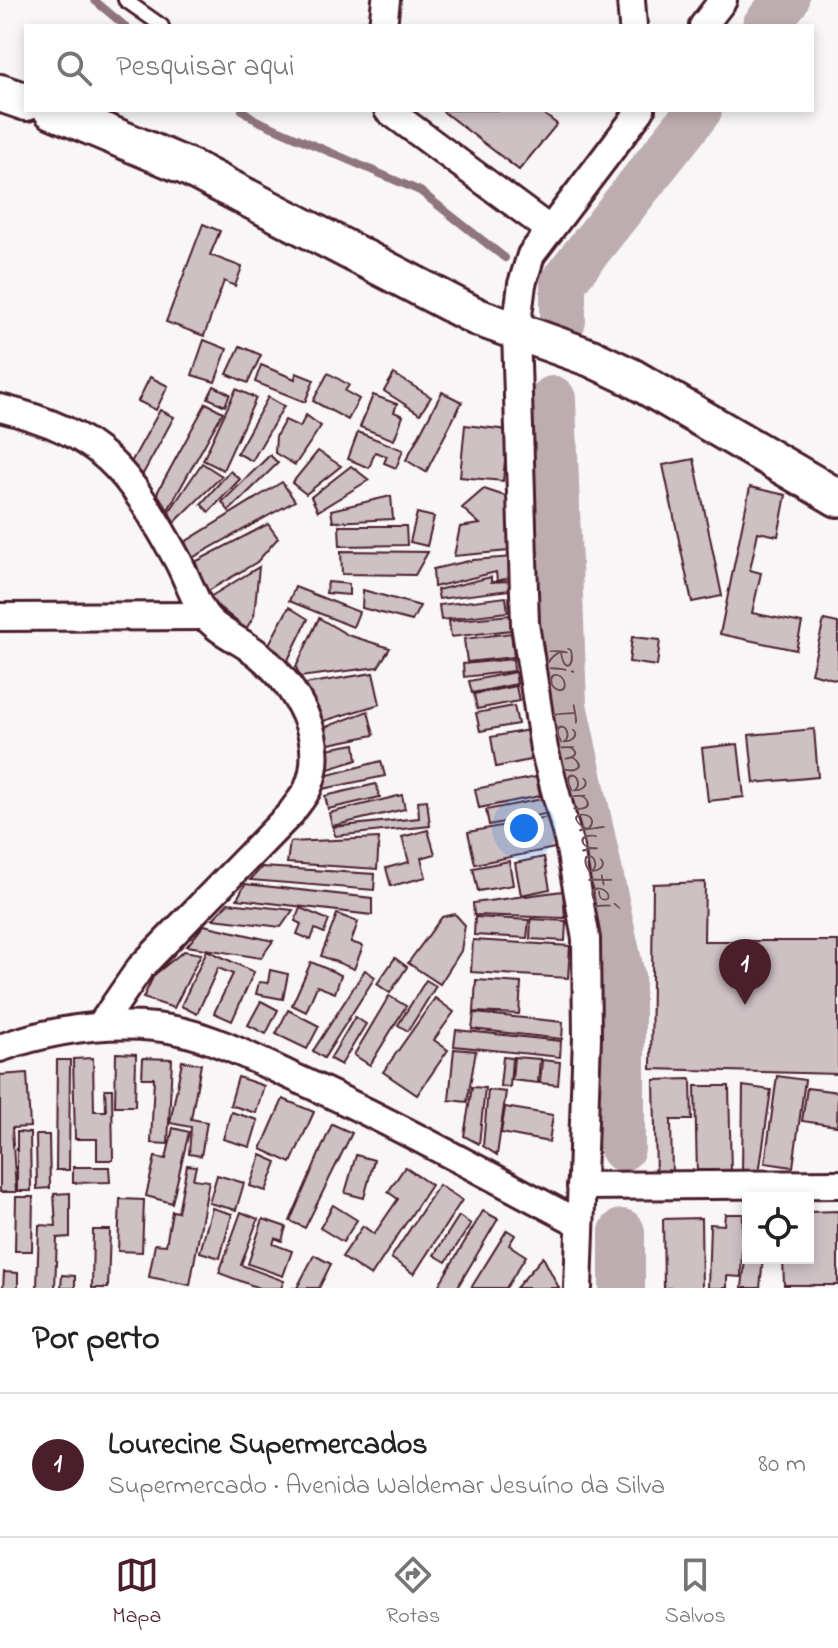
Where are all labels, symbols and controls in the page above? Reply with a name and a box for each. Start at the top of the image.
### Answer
search box [24,24,814,112]
icon: search [52,46,96,90]
text: Pesquisar aqui [116,46,295,90]
water label: Rio Tamanduateí [530,642,632,919]
your location [504,808,544,848]
pin: 1 [719,939,771,1005]
map controls [742,1192,814,1264]
button: locate [742,1192,814,1264]
text: Por perto [32,1315,160,1365]
text: Lourecine Supermercados [108,1424,428,1468]
text: 1 [54,1446,62,1484]
text: 80 m [758,1446,806,1484]
text: Supermercado · Avenida Waldemar Jesuíno da Silva [108,1468,665,1506]
tab: Mapa [112,1553,161,1633]
tab: Rotas [386,1553,440,1633]
tab: Salvos [665,1553,726,1633]

